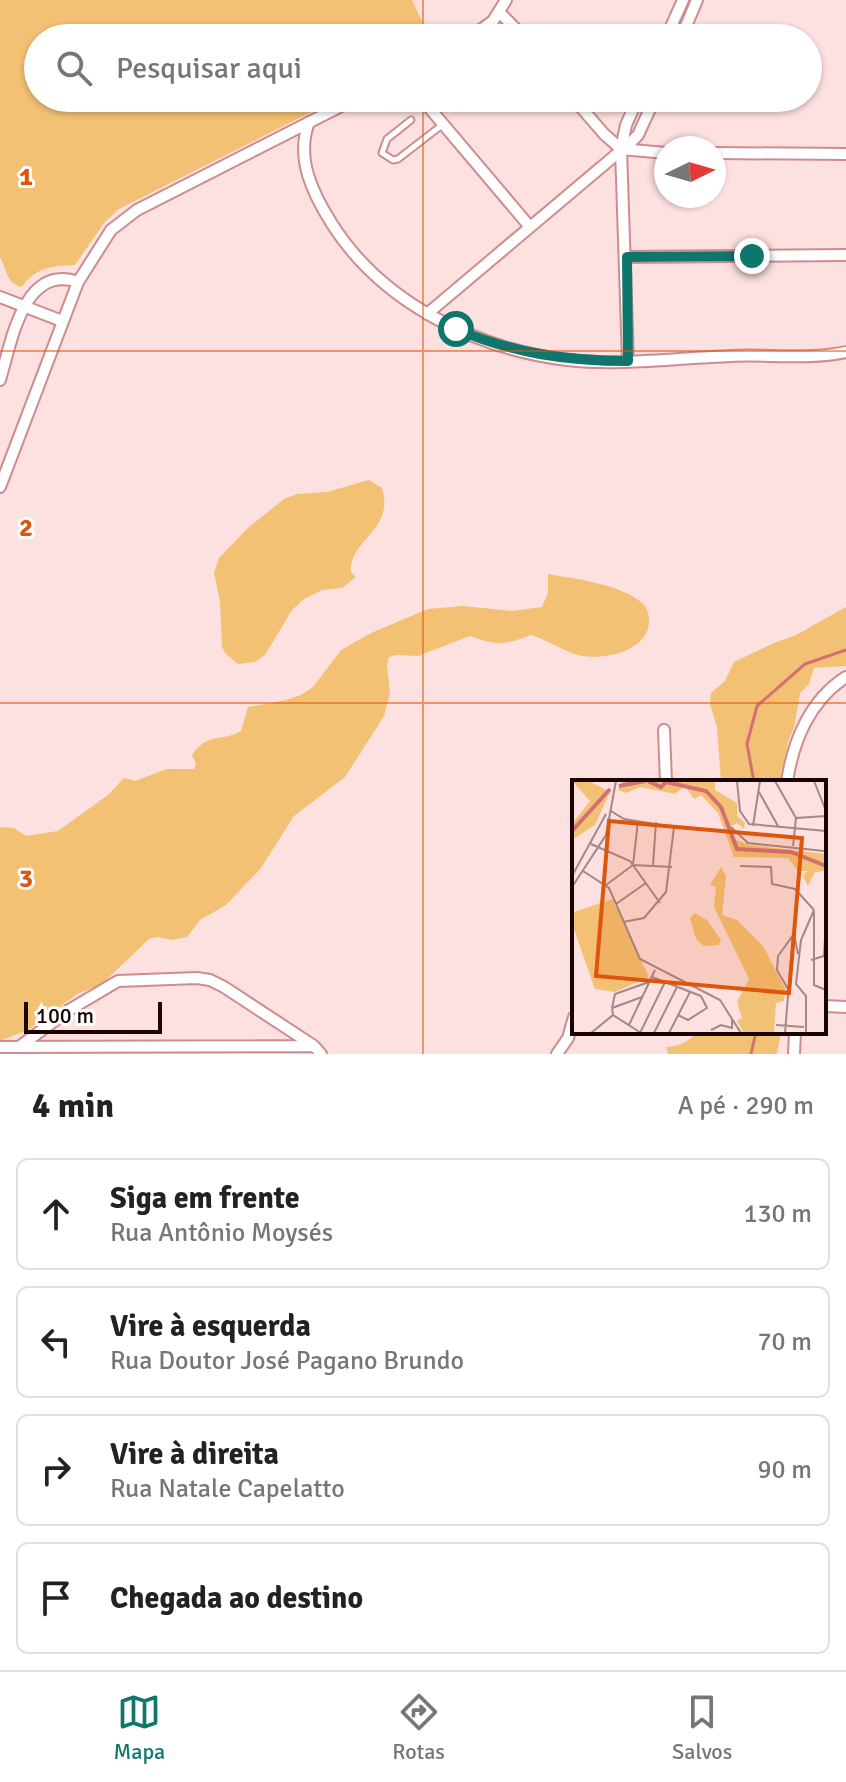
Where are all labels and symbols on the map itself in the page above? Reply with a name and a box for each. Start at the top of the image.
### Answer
north arrow [654,136,726,208]
text: 1 [19,161,33,193]
route end [734,238,770,274]
route start [438,311,474,347]
text: 2 [19,512,33,544]
inset map [572,780,826,1034]
text: 3 [19,863,33,895]
scale bar [24,998,162,1034]

